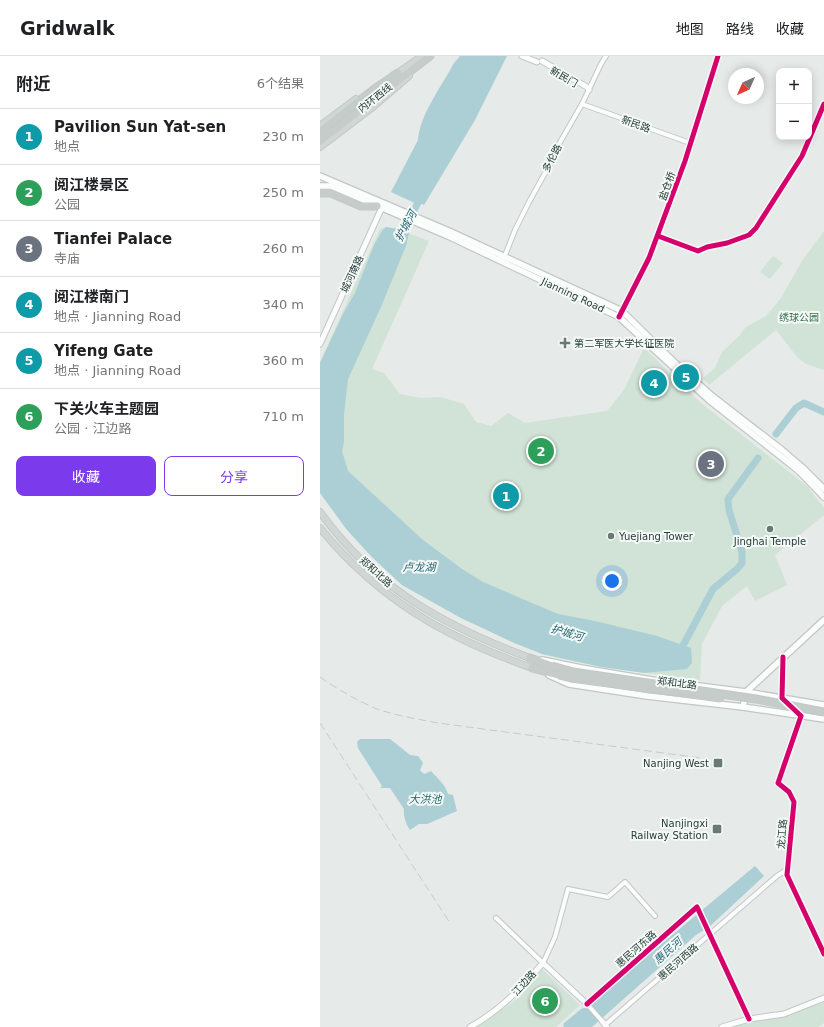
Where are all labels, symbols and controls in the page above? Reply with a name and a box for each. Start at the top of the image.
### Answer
text: Gridwalk [20,17,115,39]
text: 地图 [676,21,704,37]
text: 路线 [726,21,754,37]
text: 收藏 [776,21,804,37]
street label: 新民门 [548,65,580,89]
north arrow [728,68,764,104]
map controls [776,68,812,140]
button: + [776,68,812,104]
text: 附近 [16,74,50,94]
text: 6个结果 [257,76,304,91]
street label: 内环西线 [356,81,394,115]
button: − [776,104,812,140]
street label: 新民路 [620,114,652,134]
text: Pavilion Sun Yat-sen [54,118,226,136]
text: 1 [24,129,34,144]
text: 230 m [262,129,304,144]
text: 地点 [54,139,80,154]
street label: 多伦路 [540,142,564,174]
street label: 盐仓桥 [657,170,677,202]
text: 阅江楼景区 [54,176,129,194]
text: 2 [24,185,34,200]
text: 250 m [262,185,304,200]
text: 公园 [54,197,80,212]
water label: 护城河 [393,207,420,244]
text: Tianfei Palace [54,230,172,248]
text: 3 [24,241,34,256]
text: 260 m [262,241,304,256]
text: 寺庙 [54,251,80,266]
street label: 城河南路 [339,254,365,294]
street label: Jianning Road [539,275,606,314]
text: 阅江楼南门 [54,288,129,306]
text: 4 [24,297,34,312]
text: 340 m [262,297,304,312]
text: 地点 · Jianning Road [54,309,181,324]
park label: 绣球公园 [779,312,819,323]
marker: 第二军医大学长征医院 [559,337,571,349]
place label: 第二军医大学长征医院 [574,338,674,349]
text: Yifeng Gate [54,342,153,360]
text: 5 [24,353,34,368]
text: 360 m [262,353,304,368]
pin: 5 [673,362,699,392]
text: 地点 · Jianning Road [54,363,181,378]
pin: 4 [641,368,667,398]
text: 下关火车主题园 [54,400,159,418]
text: 6 [24,409,34,424]
text: 710 m [262,409,304,424]
text: 公园 · 江边路 [54,421,131,436]
pin: 2 [528,436,554,466]
pin: 3 [698,449,724,479]
button: 收藏 [16,456,156,496]
button: 分享 [164,456,304,496]
pin: 1 [493,481,519,511]
marker: Jinghai Temple [765,524,775,534]
marker: Yuejiang Tower [606,531,616,541]
place label: Yuejiang Tower [618,531,694,542]
place label: Jinghai Temple [733,536,806,547]
street label: 郑和北路 [357,555,395,589]
water label: 卢龙湖 [403,561,437,574]
your location [602,571,622,591]
water label: 护城河 [549,622,587,644]
street label: 郑和北路 [656,675,698,691]
marker: Nanjing West [712,757,724,769]
place label: Nanjing West [643,758,709,769]
water label: 大洪池 [409,793,442,806]
place label: Nanjingxi Railway Station [631,818,708,841]
street label: 龙江路 [775,819,789,849]
marker: Nanjingxi Railway Station [711,823,723,835]
street label: 惠民河东路 [614,928,658,970]
water label: 惠民河 [651,934,686,967]
street label: 惠民河西路 [656,941,700,983]
street label: 江边路 [510,968,538,998]
pin: 6 [532,986,558,1016]

